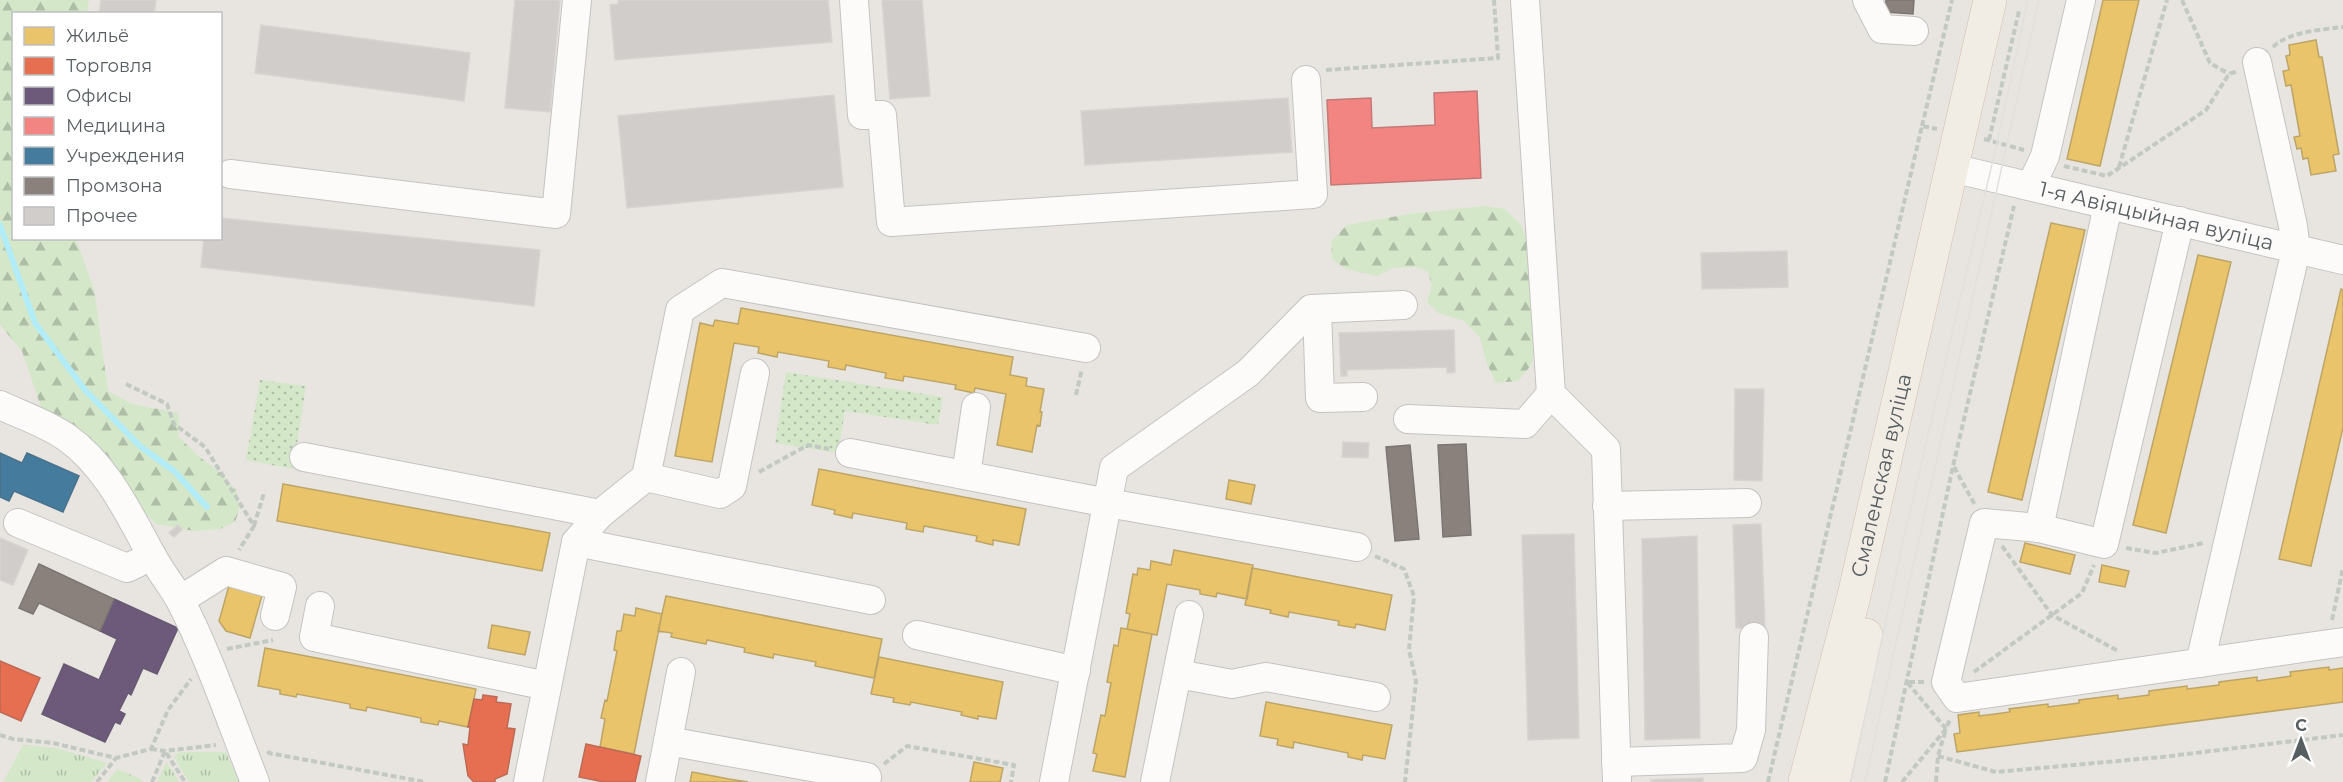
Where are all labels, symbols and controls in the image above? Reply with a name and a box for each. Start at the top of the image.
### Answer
legend [12,12,222,240]
text: Жильё [66,25,129,47]
text: Торговля [66,55,152,77]
text: Офисы [66,85,132,107]
text: Медицина [66,115,166,137]
text: Учреждения [66,145,185,167]
text: Промзона [66,175,163,197]
street label: 1-я Авіяцыйная вуліца [2037,176,2276,255]
text: Прочее [66,205,138,227]
street label: Смаленская вуліца [1846,371,1916,580]
north arrow [2271,710,2331,770]
text: С [2295,716,2307,735]

